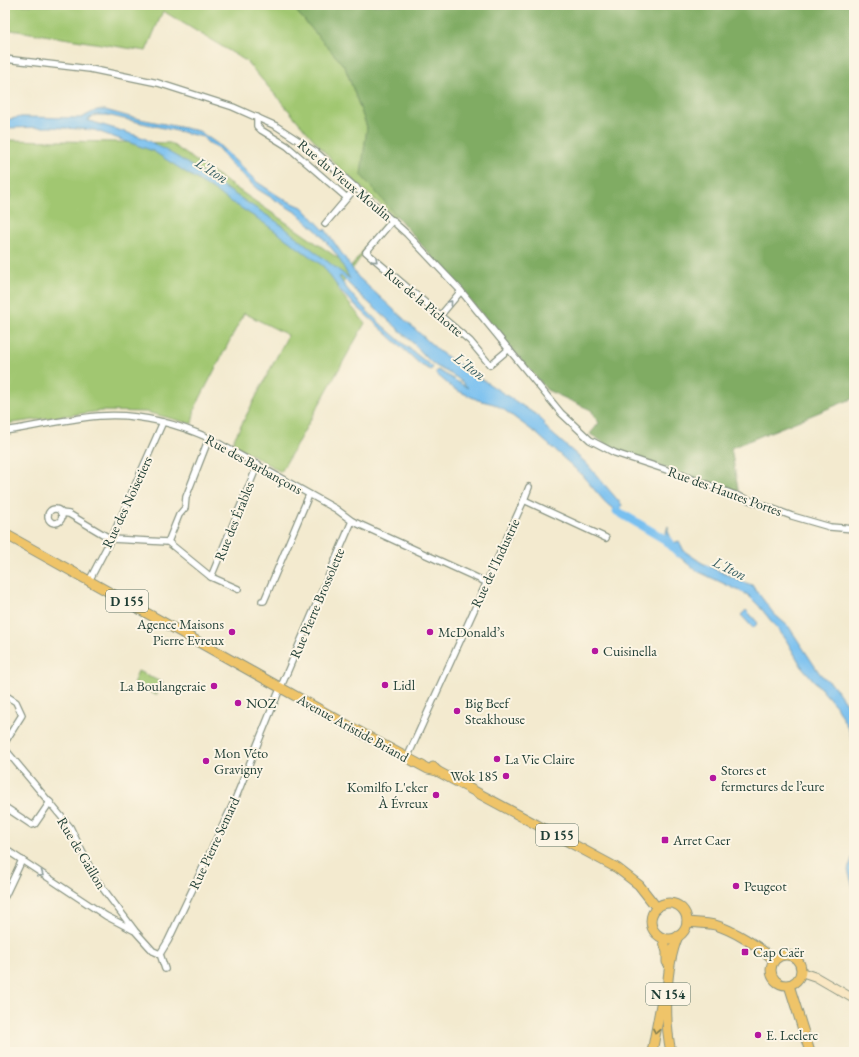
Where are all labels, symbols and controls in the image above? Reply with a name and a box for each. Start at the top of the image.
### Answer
street label: Rue du Vieux Moulin [294,135,396,225]
water label: L'Iton [191,152,232,187]
one-way arrow [370,255,377,262]
street label: Rue de la Pichotte [381,264,468,341]
one-way arrow [446,301,453,308]
water label: L'Iton [449,347,490,384]
street label: Rue des Barbançons [202,430,306,498]
street label: Rue des Noisetiers [98,453,156,551]
street label: Rue des Hautes Portes [666,462,785,520]
street label: Rue des Érables [210,478,258,563]
street label: Rue de l'Industrie [467,515,524,610]
street label: Rue Pierre Brossolette [286,544,349,661]
water label: L'Iton [709,551,750,584]
road number: D 155 [106,590,148,612]
place label: Agence Maisons Pierre Evreux [136,615,224,649]
place label: McDonald’s [438,623,505,641]
marker: Agence Maisons Pierre Evreux [227,627,237,637]
marker: McDonald’s [425,627,435,637]
place label: Cuisinella [603,642,657,660]
marker: Cuisinella [590,646,600,656]
place label: Lidl [393,676,416,694]
place label: La Boulangeraie [120,677,207,695]
marker: Lidl [380,680,390,690]
marker: La Boulangeraie [209,681,219,691]
street label: Avenue Aristide Briand [293,689,413,767]
place label: NOZ [246,694,277,712]
place label: Big Beef Steakhouse [465,694,526,728]
marker: NOZ [233,698,243,708]
marker: Big Beef Steakhouse [452,706,462,716]
place label: Mon Véto Gravigny [214,744,268,778]
place label: La Vie Claire [505,750,575,768]
marker: La Vie Claire [492,754,502,764]
marker: Mon Véto Gravigny [201,756,211,766]
place label: Stores et fermetures de l’eure [721,761,825,795]
place label: Wok 185 [450,767,498,785]
marker: Wok 185 [501,771,511,781]
marker: Stores et fermetures de l’eure [708,773,718,783]
place label: Komilfo L'eker À Évreux [347,778,428,812]
marker: Komilfo L'eker À Évreux [431,790,441,800]
street label: Rue Pierre Semard [185,793,244,892]
street label: Rue de Gaillon [53,814,111,893]
road number: D 155 [536,824,578,846]
place label: Arret Caer [672,831,731,849]
marker: Arret Caer [660,835,670,845]
one-way arrow [37,869,44,877]
place label: Peugeot [744,877,787,895]
marker: Peugeot [731,881,741,891]
place label: Cap Caër [753,943,805,961]
marker: Cap Caër [740,947,750,957]
road number: N 154 [646,983,690,1005]
place label: E. Leclerc [766,1026,819,1044]
one-way arrow [652,1028,661,1034]
marker: E. Leclerc [753,1030,763,1040]

